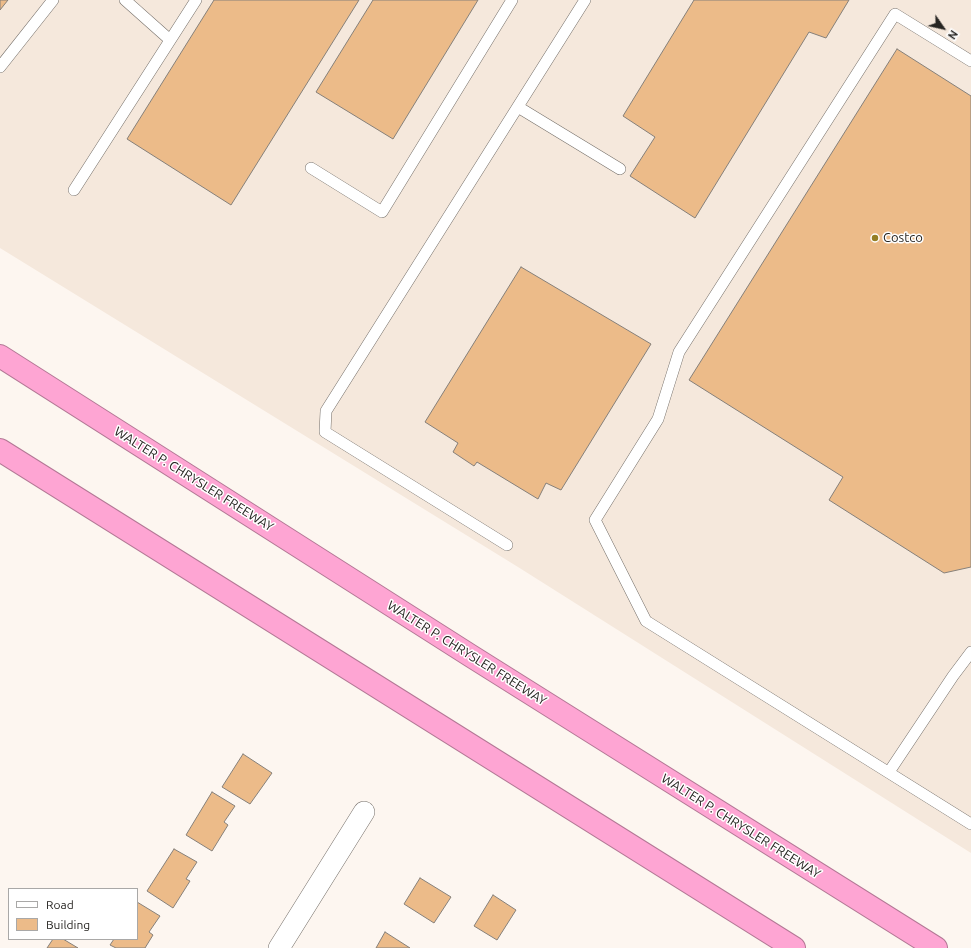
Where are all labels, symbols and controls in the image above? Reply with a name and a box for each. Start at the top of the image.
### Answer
north arrow [923,8,963,48]
text: N [946,28,960,41]
place label: Costco [883,230,923,246]
marker: Costco [870,233,880,243]
street label: WALTER P. CHRYSLER FREEWAY [111,423,277,535]
street label: WALTER P. CHRYSLER FREEWAY [384,597,550,709]
street label: WALTER P. CHRYSLER FREEWAY [658,770,824,882]
legend [8,888,138,940]
text: Road [46,898,74,911]
text: Building [46,918,90,931]

